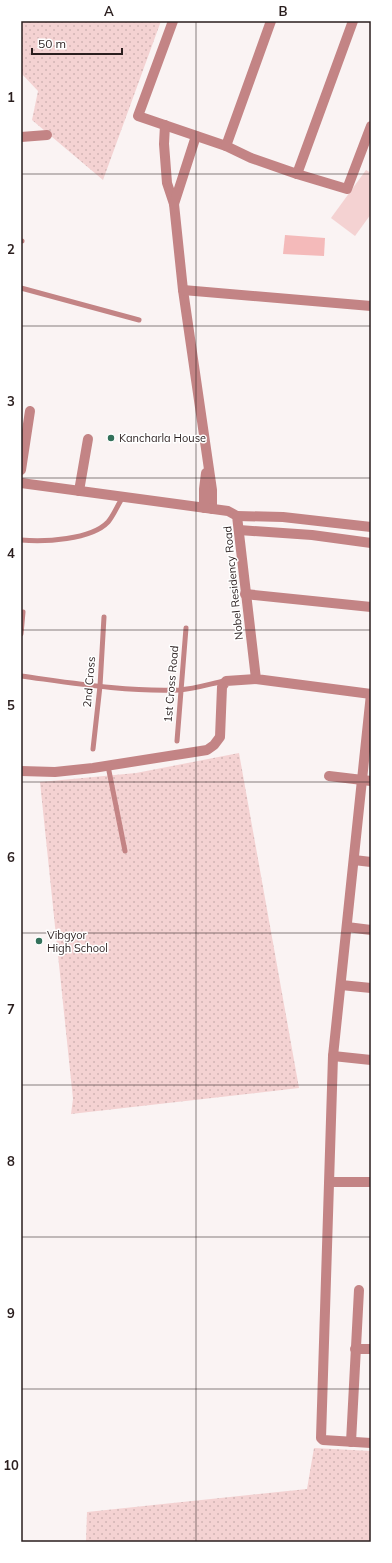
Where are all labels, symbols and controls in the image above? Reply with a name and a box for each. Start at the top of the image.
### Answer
text: A [104,3,114,19]
text: B [279,3,288,19]
scale bar [32,30,122,56]
text: 50 m [38,36,66,51]
text: 1 [7,89,15,105]
text: 2 [7,241,15,257]
text: 3 [7,393,15,409]
place label: Kancharla House [119,431,206,445]
marker: Kancharla House [106,433,116,443]
street label: Nobel Residency Road [220,525,246,641]
text: 4 [7,545,15,561]
street label: 1st Cross Road [161,645,181,723]
street label: 2nd Cross [80,656,98,708]
text: 5 [7,697,15,713]
text: 6 [7,849,15,865]
place label: Vibgyor High School [47,928,108,955]
marker: Vibgyor High School [34,936,44,946]
text: 7 [7,1001,15,1017]
text: 8 [7,1153,15,1169]
text: 9 [7,1305,15,1321]
text: 10 [3,1457,19,1473]

